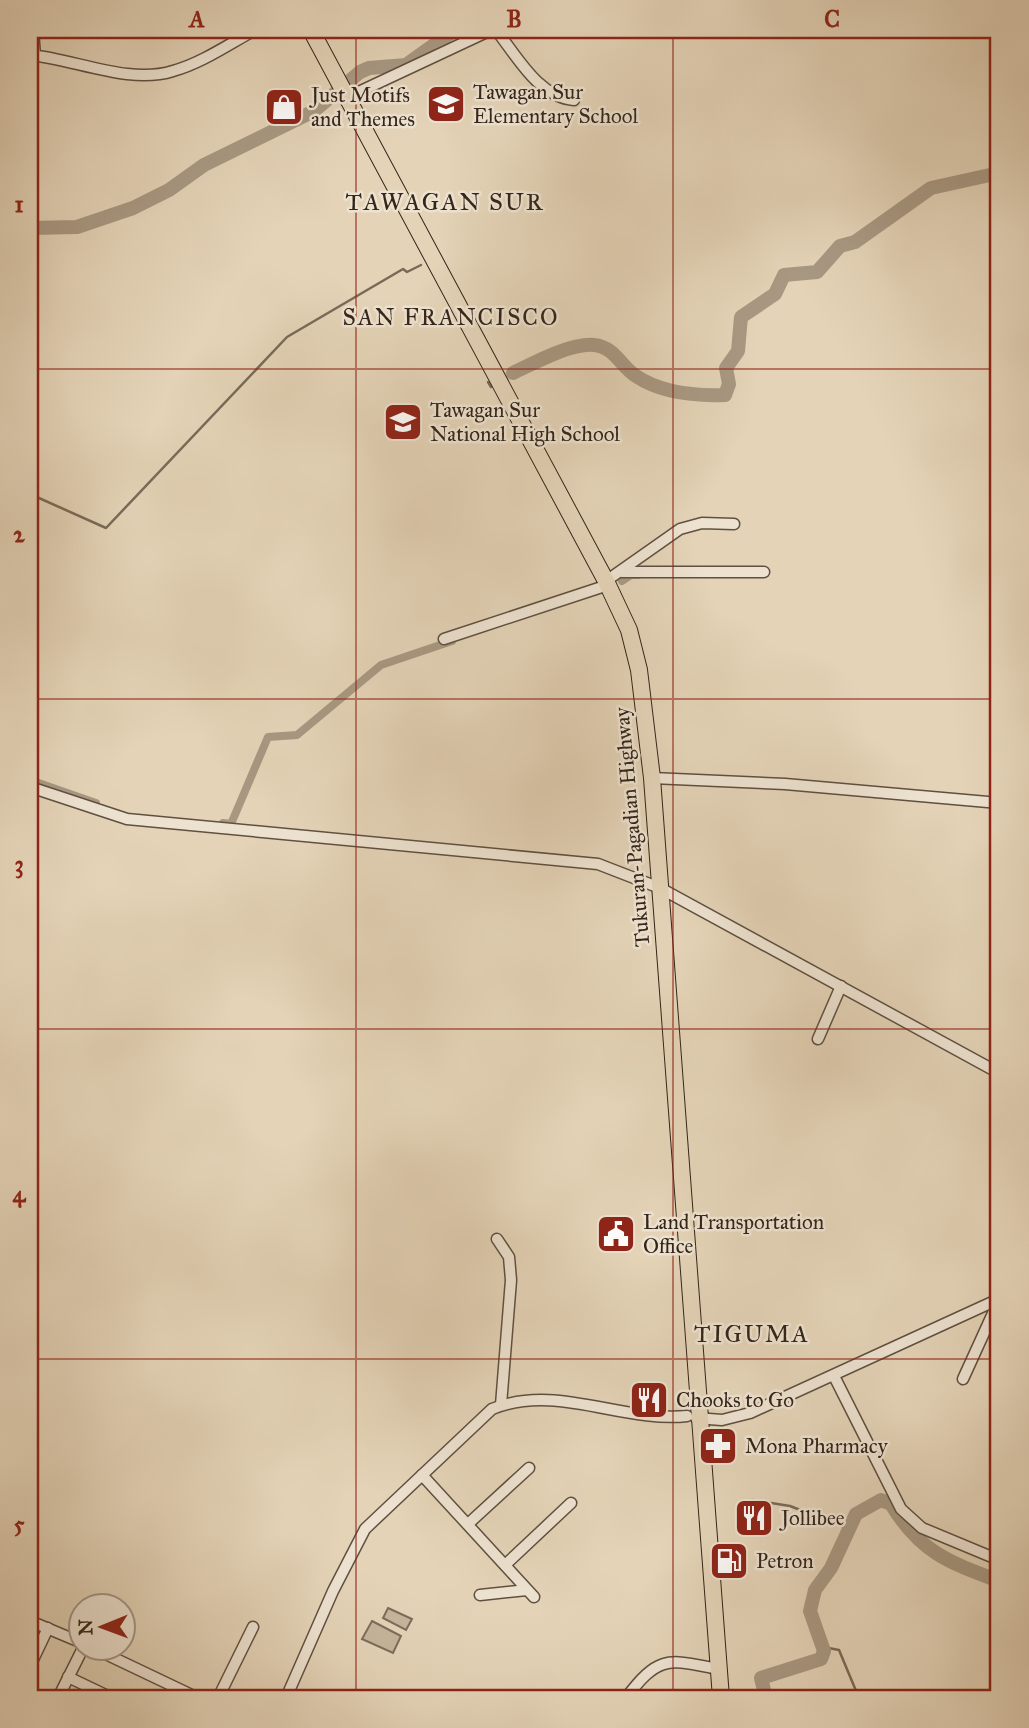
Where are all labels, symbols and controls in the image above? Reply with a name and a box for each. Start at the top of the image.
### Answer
text: A [187,5,205,33]
text: B [506,5,522,33]
text: C [824,5,840,33]
place label: Tawagan Sur Elementary School [473,79,638,129]
place label: Just Motifs and Themes [309,82,415,132]
school or university icon: Tawagan Sur Elementary School [425,83,467,125]
shop icon: Just Motifs and Themes [263,86,305,128]
district label: TAWAGAN SUR [345,187,545,217]
text: 1 [14,190,24,218]
district label: SAN FRANCISCO [342,303,560,331]
place label: Tawagan Sur National High School [430,397,620,447]
school or university icon: Tawagan Sur National High School [382,401,424,443]
text: 2 [13,520,25,548]
street label: Tukuran-Pagadian Highway [608,705,655,948]
text: 3 [14,850,24,879]
text: 4 [13,1180,27,1208]
place label: Land Transportation Office [643,1209,824,1259]
public building icon: Land Transportation Office [595,1213,637,1255]
district label: TIGUMA [694,1319,810,1349]
restaurant icon: Chooks to Go [628,1379,670,1421]
place label: Chooks to Go [676,1387,794,1413]
pharmacy icon: Mona Pharmacy [697,1425,739,1467]
place label: Mona Pharmacy [745,1433,889,1459]
restaurant icon: Jollibee [733,1497,775,1539]
place label: Jollibee [779,1505,845,1531]
text: 5 [14,1510,25,1538]
fuel station icon: Petron [708,1540,750,1582]
place label: Petron [756,1548,814,1574]
north arrow [66,1592,136,1662]
text: N [74,1619,97,1636]

